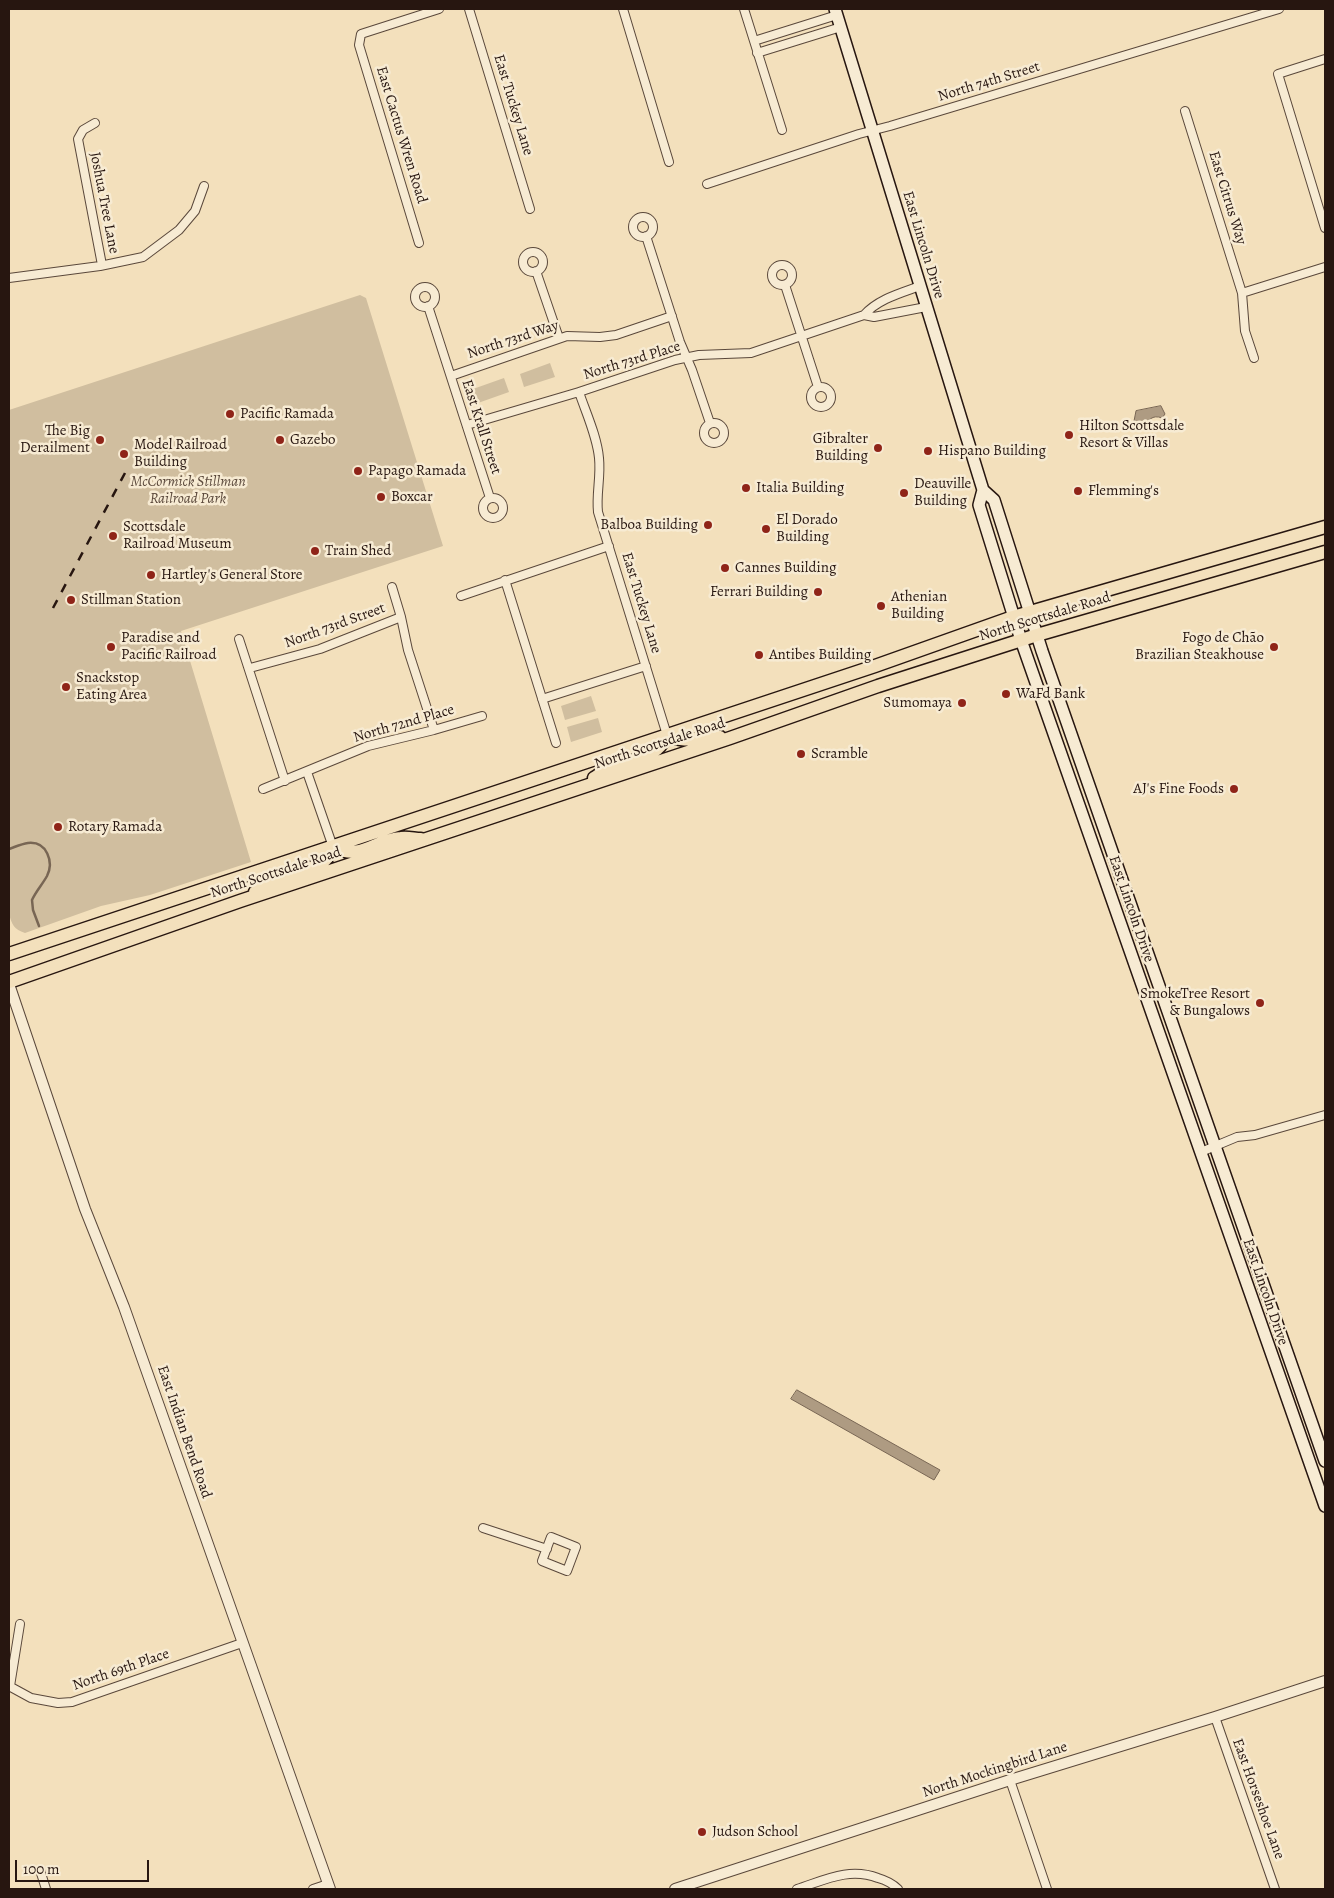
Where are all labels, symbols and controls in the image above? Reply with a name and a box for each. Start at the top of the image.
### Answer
street label: East Tuckey Lane [489,52,537,158]
street label: North 74th Street [936,58,1042,106]
street label: East Cactus Wren Road [372,64,430,206]
street label: East Citrus Way [1204,149,1250,247]
street label: Joshua Tree Lane [85,151,123,255]
street label: East Lincoln Drive [898,189,948,301]
street label: North 73rd Way [465,317,561,363]
street label: North 73rd Place [581,338,683,384]
street label: East Krall Street [457,377,505,477]
place label: Pacific Ramada [240,405,334,423]
marker: Pacific Ramada [224,408,236,420]
place label: Hilton Scottsdale Resort & Villas [1079,417,1184,452]
place label: The Big Derailment [20,422,90,457]
marker: Hilton Scottsdale Resort & Villas [1063,429,1075,441]
place label: Gibralter Building [813,430,868,465]
place label: Gazebo [290,431,336,449]
marker: The Big Derailment [94,434,106,446]
marker: Gazebo [274,434,286,446]
place label: Model Railroad Building [134,436,227,471]
marker: Gibralter Building [872,442,884,454]
place label: Hispano Building [938,442,1046,460]
marker: Hispano Building [922,445,934,457]
marker: Model Railroad Building [118,448,130,460]
place label: Papago Ramada [368,462,466,480]
marker: Papago Ramada [352,465,364,477]
park label: McCormick Stillman Railroad Park [130,473,246,508]
place label: Deauville Building [914,475,971,510]
place label: Italia Building [756,479,844,497]
marker: Italia Building [740,482,752,494]
place label: Flemming's [1088,482,1159,500]
marker: Flemming's [1072,485,1084,497]
marker: Deauville Building [898,487,910,499]
place label: Boxcar [391,488,433,506]
marker: Boxcar [375,491,387,503]
place label: El Dorado Building [776,511,838,546]
place label: Balboa Building [600,516,698,534]
place label: Scottsdale Railroad Museum [123,518,232,553]
marker: Balboa Building [702,519,714,531]
marker: El Dorado Building [760,523,772,535]
marker: Scottsdale Railroad Museum [107,530,119,542]
place label: Train Shed [325,542,391,560]
marker: Train Shed [309,545,321,557]
street label: East Tuckey Lane [617,550,665,656]
place label: Cannes Building [735,559,837,577]
marker: Cannes Building [719,562,731,574]
place label: Hartley's General Store [161,566,303,584]
marker: Hartley's General Store [145,569,157,581]
place label: Ferrari Building [710,583,808,601]
marker: Ferrari Building [812,586,824,598]
place label: Athenian Building [891,588,947,623]
street label: North Scottsdale Road [977,588,1113,646]
place label: Stillman Station [81,591,181,609]
marker: Stillman Station [65,594,77,606]
street label: North 73rd Street [282,599,388,653]
marker: Athenian Building [875,600,887,612]
place label: Paradise and Pacific Railroad [121,629,217,664]
place label: Fogo de Chão Brazilian Steakhouse [1135,629,1264,664]
marker: Paradise and Pacific Railroad [105,641,117,653]
marker: Fogo de Chão Brazilian Steakhouse [1268,641,1280,653]
place label: Antibes Building [769,646,871,664]
marker: Antibes Building [753,649,765,661]
place label: Snackstop Eating Area [76,669,147,704]
marker: Snackstop Eating Area [60,681,72,693]
place label: WaFd Bank [1016,685,1085,703]
marker: WaFd Bank [1000,688,1012,700]
place label: Sumomaya [883,694,952,712]
marker: Sumomaya [956,697,968,709]
street label: North 72nd Place [352,701,456,747]
street label: North Scottsdale Road [592,714,728,774]
place label: Scramble [811,745,868,763]
marker: Scramble [795,748,807,760]
place label: AJ's Fine Foods [1133,780,1224,798]
marker: AJ's Fine Foods [1228,783,1240,795]
place label: Rotary Ramada [68,818,162,836]
marker: Rotary Ramada [52,821,64,833]
street label: North Scottsdale Road [208,843,344,903]
street label: East Lincoln Drive [1104,853,1158,965]
place label: SmokeTree Resort & Bungalows [1140,985,1250,1020]
marker: SmokeTree Resort & Bungalows [1254,997,1266,1009]
street label: East Lincoln Drive [1238,1236,1292,1348]
street label: East Indian Bend Road [153,1363,215,1501]
street label: North 69th Place [70,1645,172,1695]
street label: East Horseshoe Lane [1228,1736,1288,1862]
street label: North Mockingbird Lane [920,1738,1070,1802]
place label: Judson School [712,1823,798,1841]
marker: Judson School [696,1826,708,1838]
scale bar [18,1850,151,1882]
text: 100 m [23,1859,60,1879]

